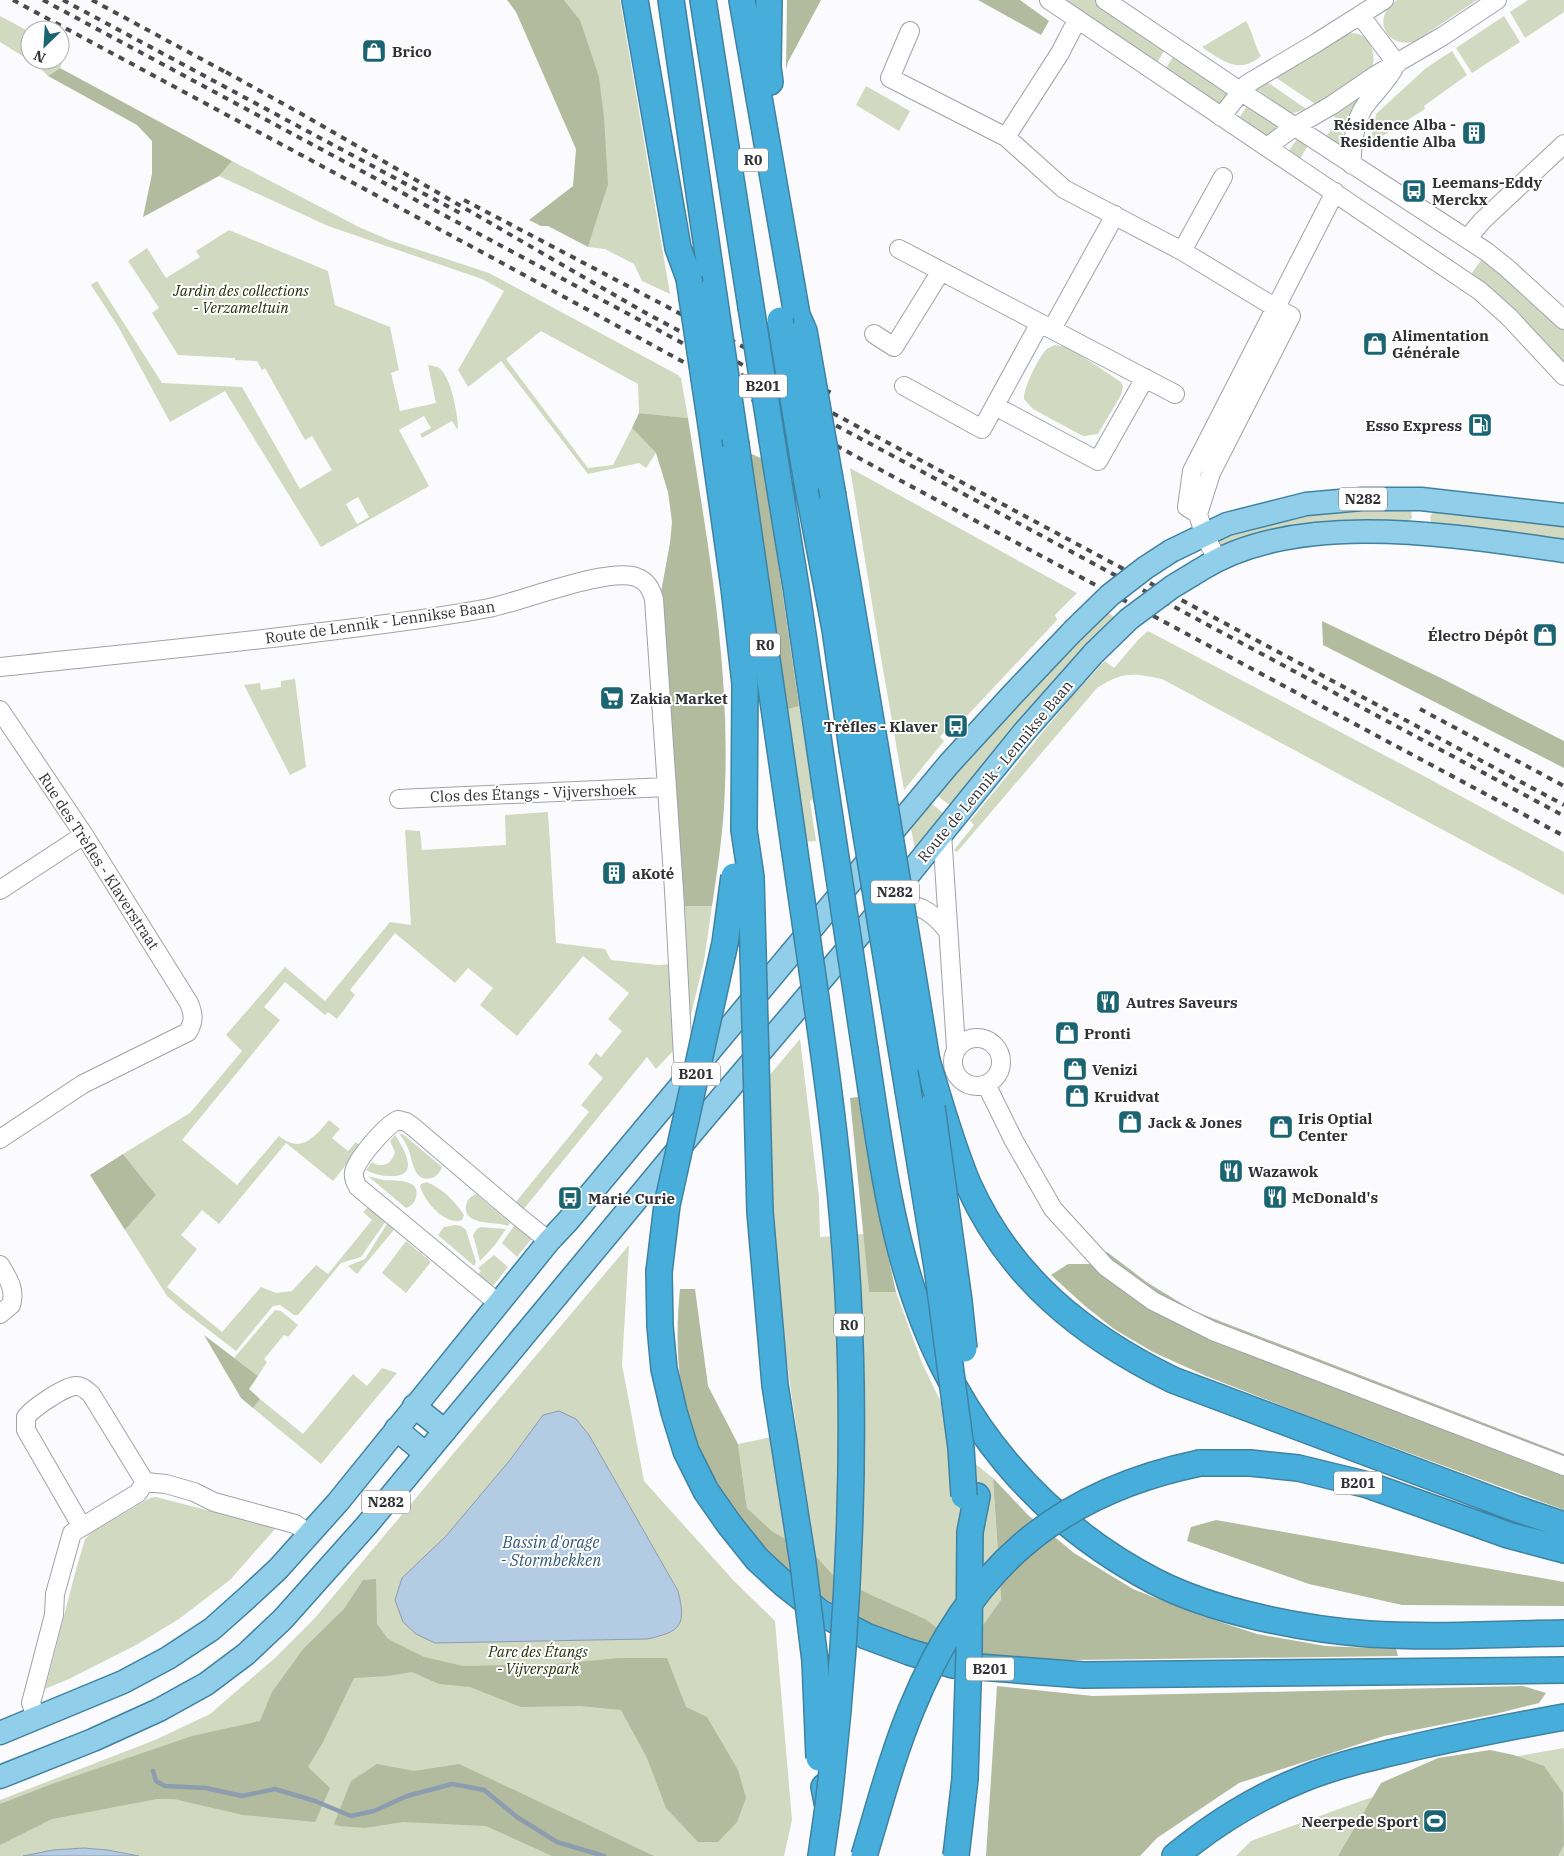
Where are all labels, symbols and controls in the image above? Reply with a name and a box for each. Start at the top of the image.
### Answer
north arrow [20,20,70,70]
shop icon: Brico [361,38,387,64]
place label: Brico [392,42,432,61]
text: N [31,46,48,67]
place label: Résidence Alba - Residentie Alba [1333,115,1456,151]
building icon: Résidence Alba - Residentie Alba [1461,120,1487,146]
road number: R0 [738,148,768,172]
place label: Leemans-Eddy Merckx [1432,173,1542,209]
bus stop icon: Leemans-Eddy Merckx [1401,178,1427,204]
park label: Jardin des collections - Verzameltuin [172,281,309,317]
place label: Alimentation Générale [1392,326,1489,362]
shop icon: Alimentation Générale [1362,331,1388,357]
road number: B201 [739,374,787,398]
fuel station icon: Esso Express [1467,412,1493,438]
place label: Esso Express [1366,416,1462,435]
road number: N282 [1339,488,1387,510]
street label: Route de Lennik - Lennikse Baan [264,596,497,648]
shop icon: Électro Dépôt [1532,622,1558,648]
place label: Électro Dépôt [1428,626,1528,645]
road number: R0 [750,634,780,656]
street label: Route de Lennik - Lennikse Baan [913,676,1077,866]
supermarket icon: Zakia Market [599,685,625,711]
place label: Zakia Market [630,689,728,708]
bus stop icon: Trèfles - Klaver [943,713,969,739]
place label: Trèfles - Klaver [824,717,939,736]
street label: Rue des Trèfles - Klaverstraat [35,769,163,953]
street label: Clos des Étangs - Vijvershoek [430,780,637,806]
building icon: aKoté [601,860,627,886]
place label: aKoté [632,864,674,883]
road number: N282 [871,880,919,904]
restaurant icon: Autres Saveurs [1095,989,1121,1015]
place label: Autres Saveurs [1126,993,1238,1012]
shop icon: Pronti [1054,1020,1080,1046]
place label: Pronti [1084,1024,1131,1043]
shop icon: Venizi [1062,1056,1088,1082]
place label: Venizi [1092,1060,1138,1079]
road number: B201 [672,1062,720,1086]
shop icon: Kruidvat [1064,1083,1090,1109]
place label: Kruidvat [1094,1087,1160,1106]
shop icon: Jack & Jones [1117,1109,1143,1135]
place label: Iris Optial Center [1298,1109,1373,1145]
place label: Jack & Jones [1148,1113,1242,1132]
shop icon: Iris Optial Center [1268,1114,1294,1140]
restaurant icon: Wazawok [1218,1158,1244,1184]
place label: Wazawok [1248,1162,1319,1181]
restaurant icon: McDonald's [1262,1184,1288,1210]
bus stop icon: Marie Curie [557,1185,583,1211]
place label: McDonald's [1292,1188,1378,1207]
place label: Marie Curie [588,1189,675,1208]
road number: R0 [834,1314,864,1336]
road number: B201 [1334,1472,1382,1495]
road number: N282 [362,1490,410,1514]
water label: Bassin d'orage - Stormbekken [501,1532,601,1570]
park label: Parc des Étangs - Vijverspark [487,1642,588,1678]
road number: B201 [966,1658,1014,1680]
sports icon: Neerpede Sport [1422,1808,1448,1834]
place label: Neerpede Sport [1302,1812,1418,1831]

